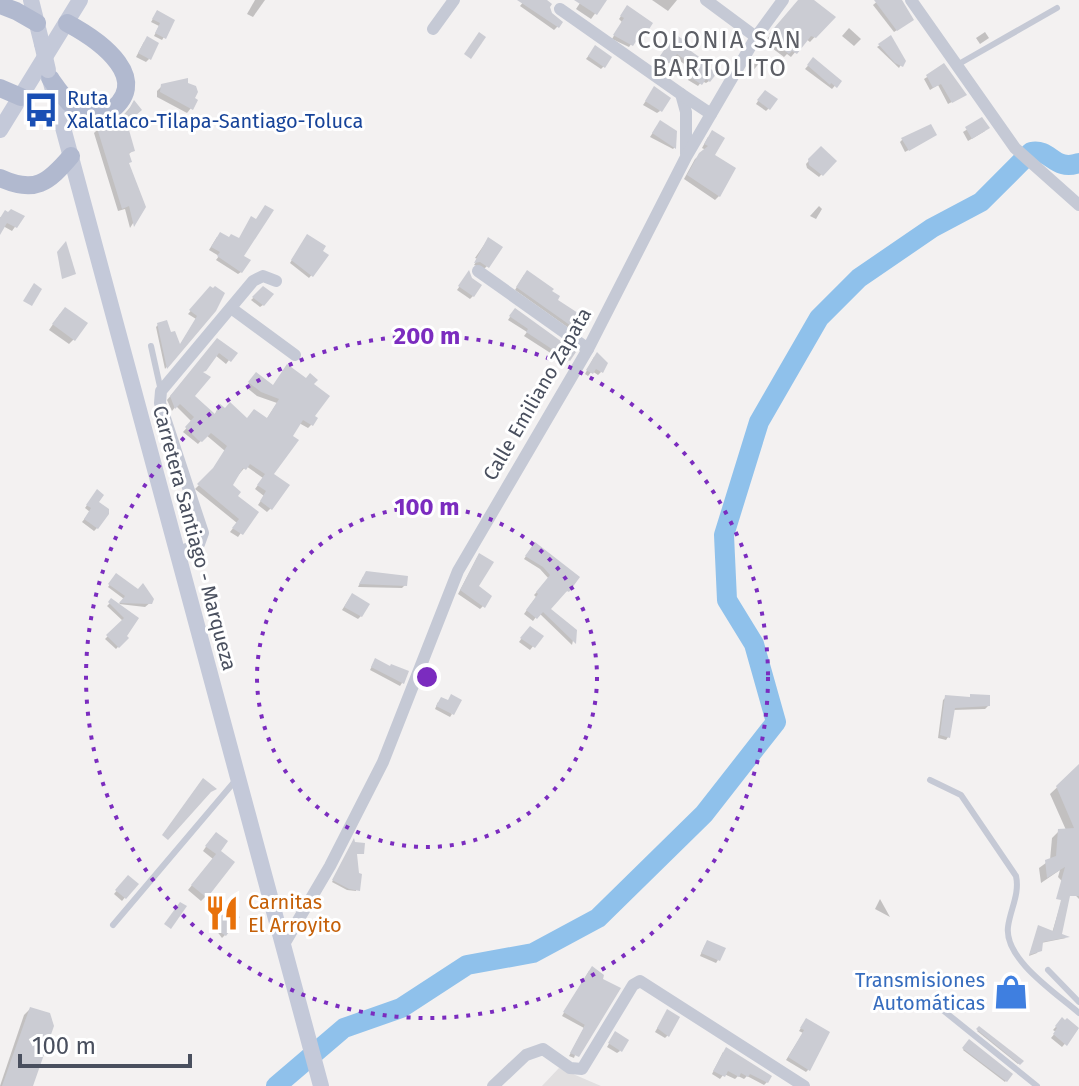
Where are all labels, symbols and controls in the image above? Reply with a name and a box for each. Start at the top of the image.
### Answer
district label: COLONIA SAN BARTOLITO [637,26,803,82]
place label: Ruta Xalatlaco-Tilapa-Santiago-Toluca [67,86,363,133]
bus stop icon: Ruta Xalatlaco-Tilapa-Santiago-Toluca [22,91,60,129]
street label: Calle Emiliano Zapata [478,303,596,485]
text: 200 m [394,322,460,350]
street label: Carretera Santiago - Marqueza [148,403,242,673]
text: 100 m [394,493,460,521]
centre of rings [413,663,441,691]
place label: Carnitas El Arroyito [248,890,342,937]
restaurant icon: Carnitas El Arroyito [203,894,241,932]
place label: Transmisiones Automáticas [855,968,985,1015]
shop icon: Transmisiones Automáticas [992,973,1030,1011]
scale bar [20,1018,190,1068]
text: 100 m [32,1032,96,1060]

